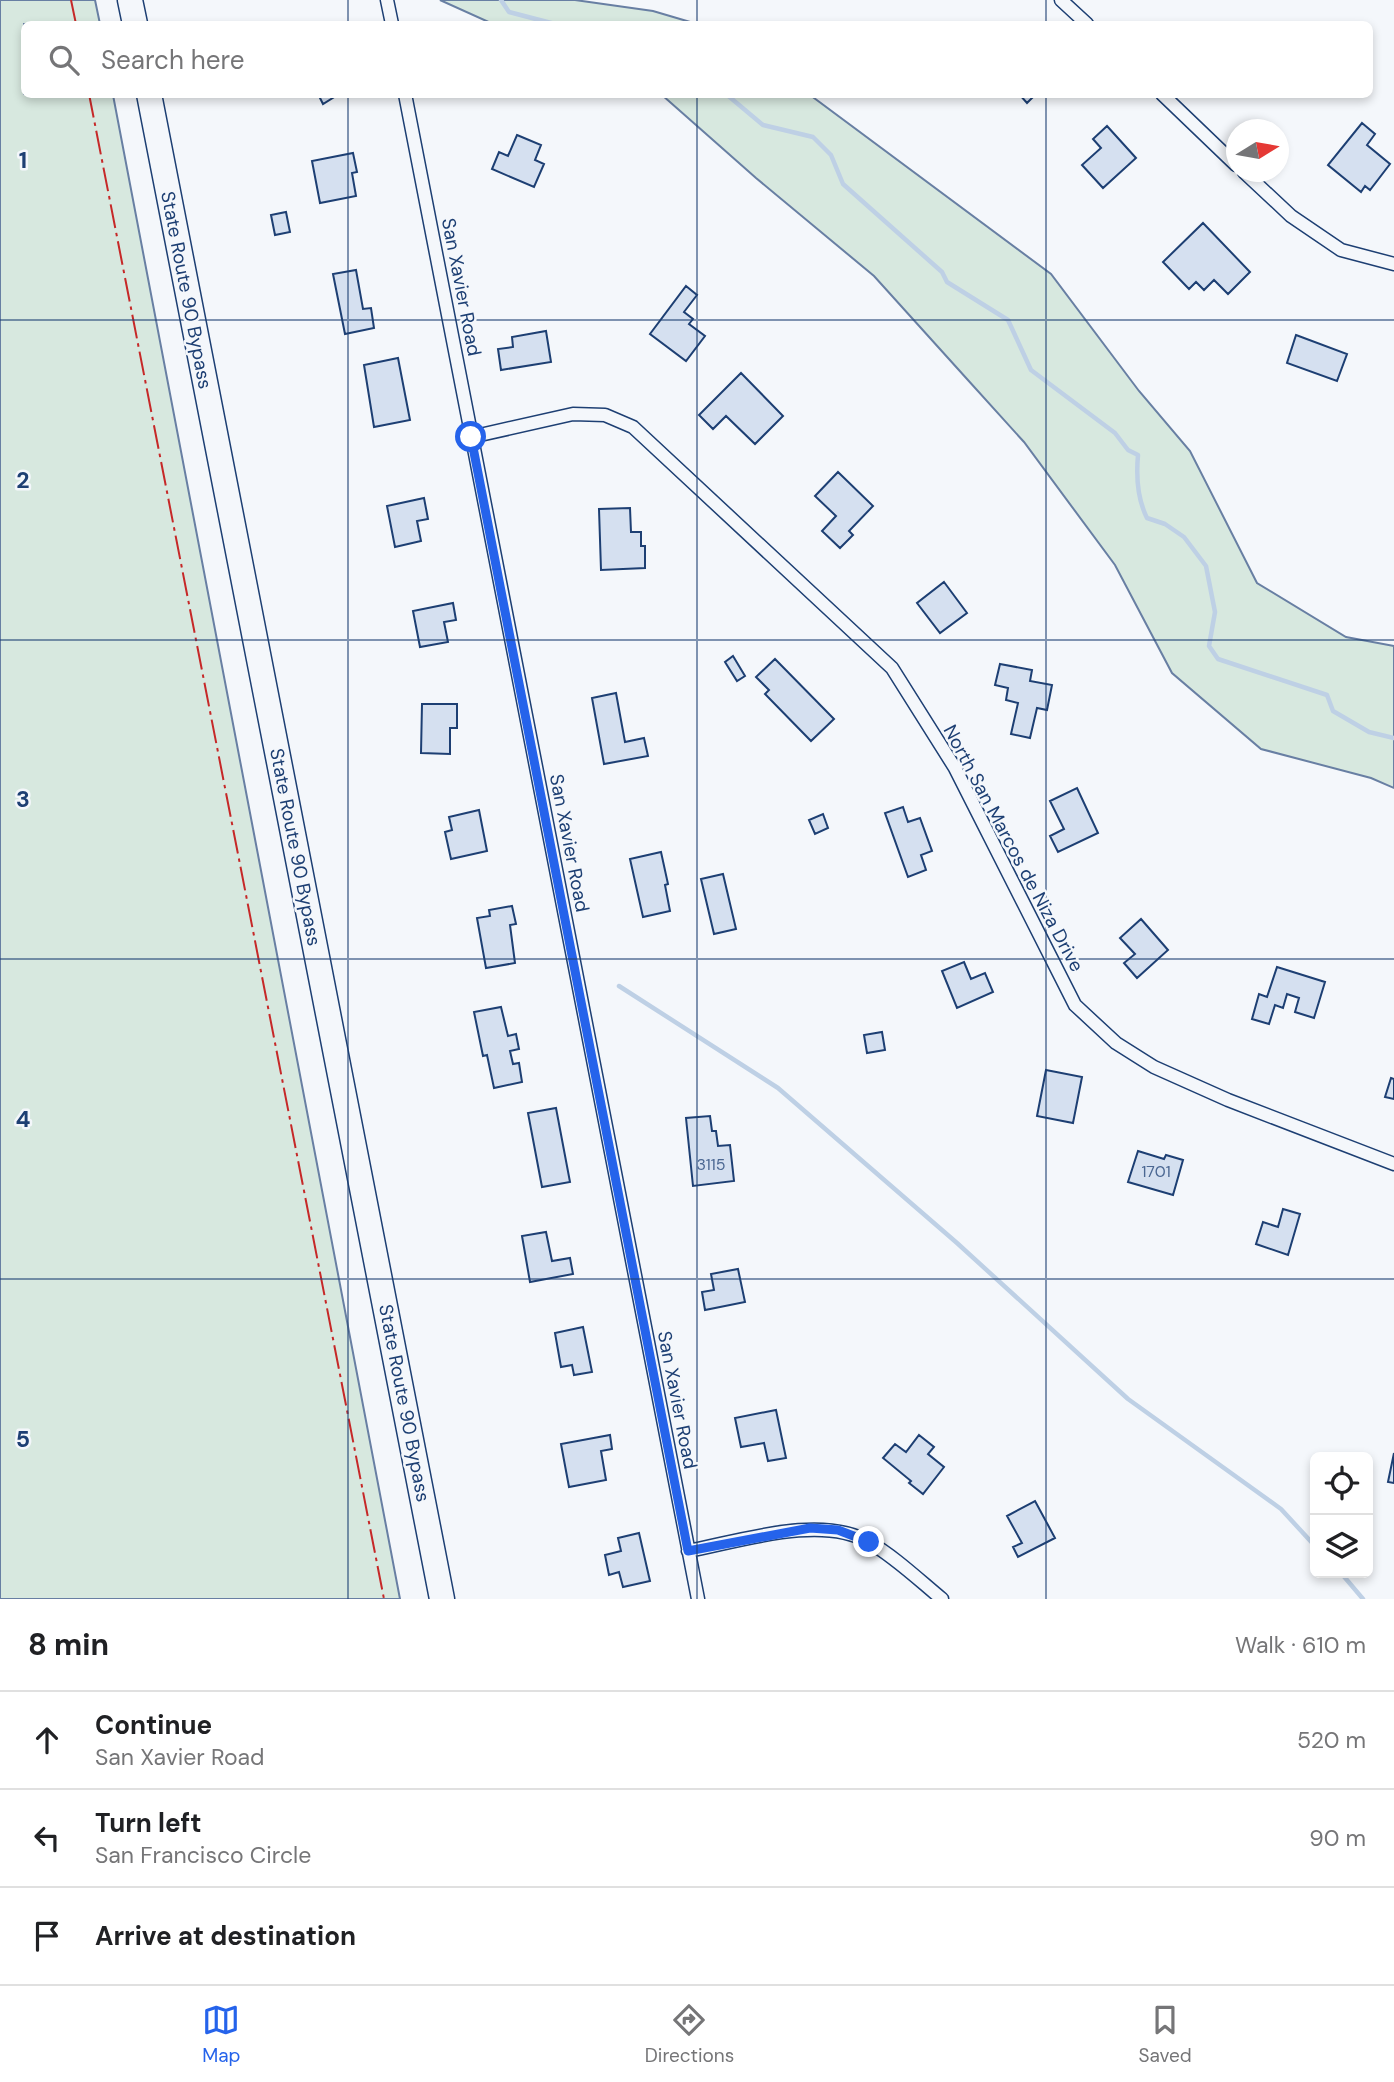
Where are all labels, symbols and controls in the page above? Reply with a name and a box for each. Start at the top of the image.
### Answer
search box [21,21,1373,98]
icon: search [45,41,83,79]
text: Search here [101,43,244,77]
north arrow [1226,119,1289,182]
text: 1 [19,145,27,175]
street label: State Route 90 Bypass [155,189,218,391]
street label: San Xavier Road [436,216,487,358]
route start [455,421,486,452]
text: 2 [16,465,30,495]
street label: North San Marcos de Niza Drive [938,720,1089,976]
street label: State Route 90 Bypass [264,746,327,948]
street label: San Xavier Road [544,772,595,914]
text: 3 [16,784,30,814]
text: 4 [16,1104,31,1134]
house number: 3115 [697,1154,725,1175]
house number: 1701 [1141,1161,1171,1182]
street label: State Route 90 Bypass [373,1302,436,1504]
street label: San Xavier Road [652,1329,703,1471]
text: 5 [16,1424,30,1454]
map controls [1310,1452,1373,1578]
button: locate [1310,1452,1373,1515]
button: layers [1310,1515,1373,1578]
route end [853,1526,884,1557]
text: 8 min [28,1625,109,1664]
text: Walk · 610 m [1235,1630,1366,1660]
text: Continue [95,1708,212,1742]
icon: ahead [28,1721,66,1759]
text: 520 m [1297,1725,1366,1755]
text: San Xavier Road [95,1742,265,1772]
text: Turn left [95,1806,202,1840]
icon: left [28,1819,66,1857]
text: 90 m [1309,1823,1366,1853]
text: San Francisco Circle [95,1840,311,1870]
icon: arrive [28,1917,66,1955]
text: Arrive at destination [95,1919,356,1953]
tab: Map [202,2001,240,2068]
tab: Directions [645,2001,734,2068]
tab: Saved [1139,2001,1192,2068]

